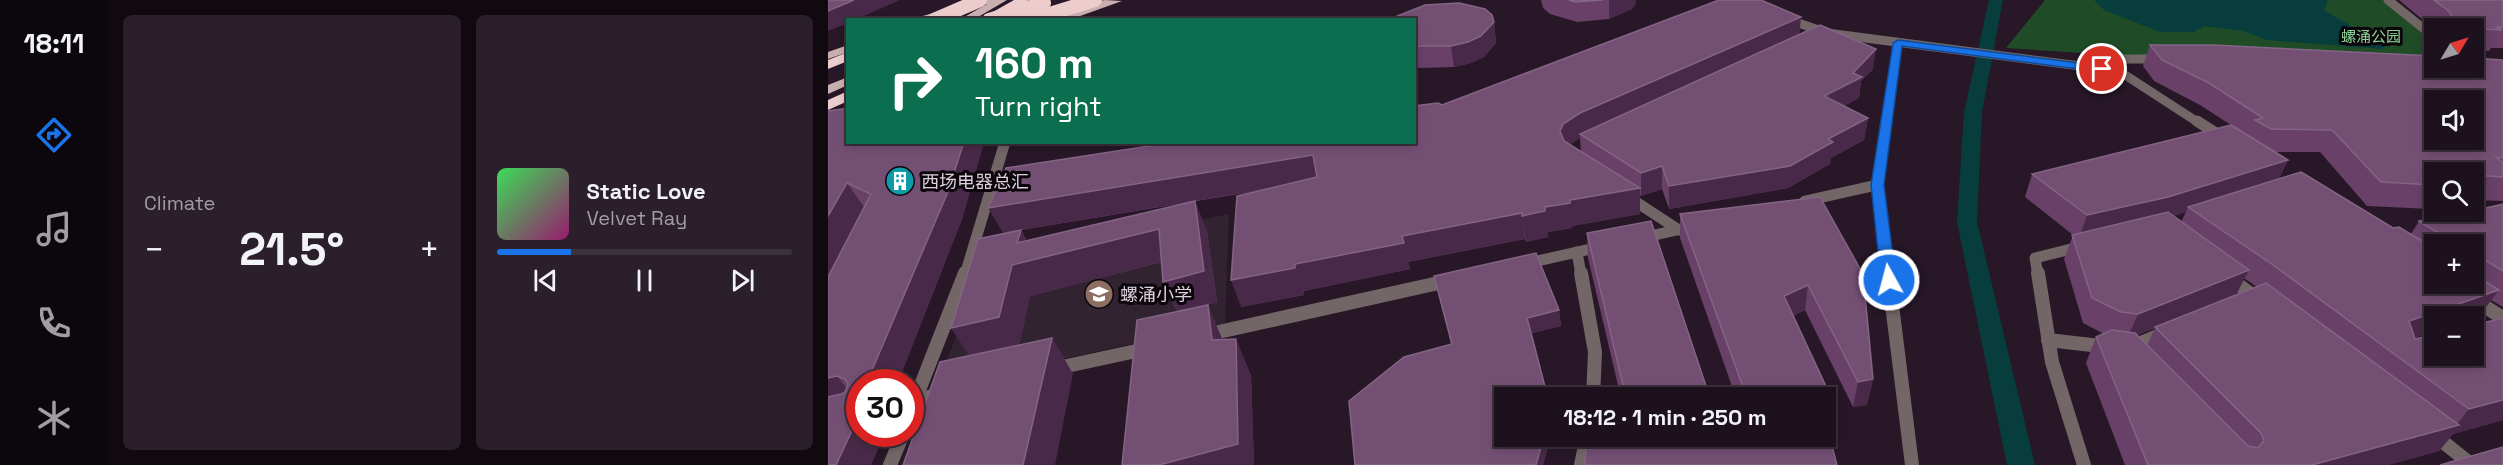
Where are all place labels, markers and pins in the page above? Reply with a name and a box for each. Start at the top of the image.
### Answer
pin [2076,43,2127,94]
building icon: 西场电器总汇 [884,165,916,197]
place label: 西场电器总汇 [921,170,1029,193]
school or university icon: 螺涌小学 [1083,278,1115,310]
place label: 螺涌小学 [1120,283,1192,306]

